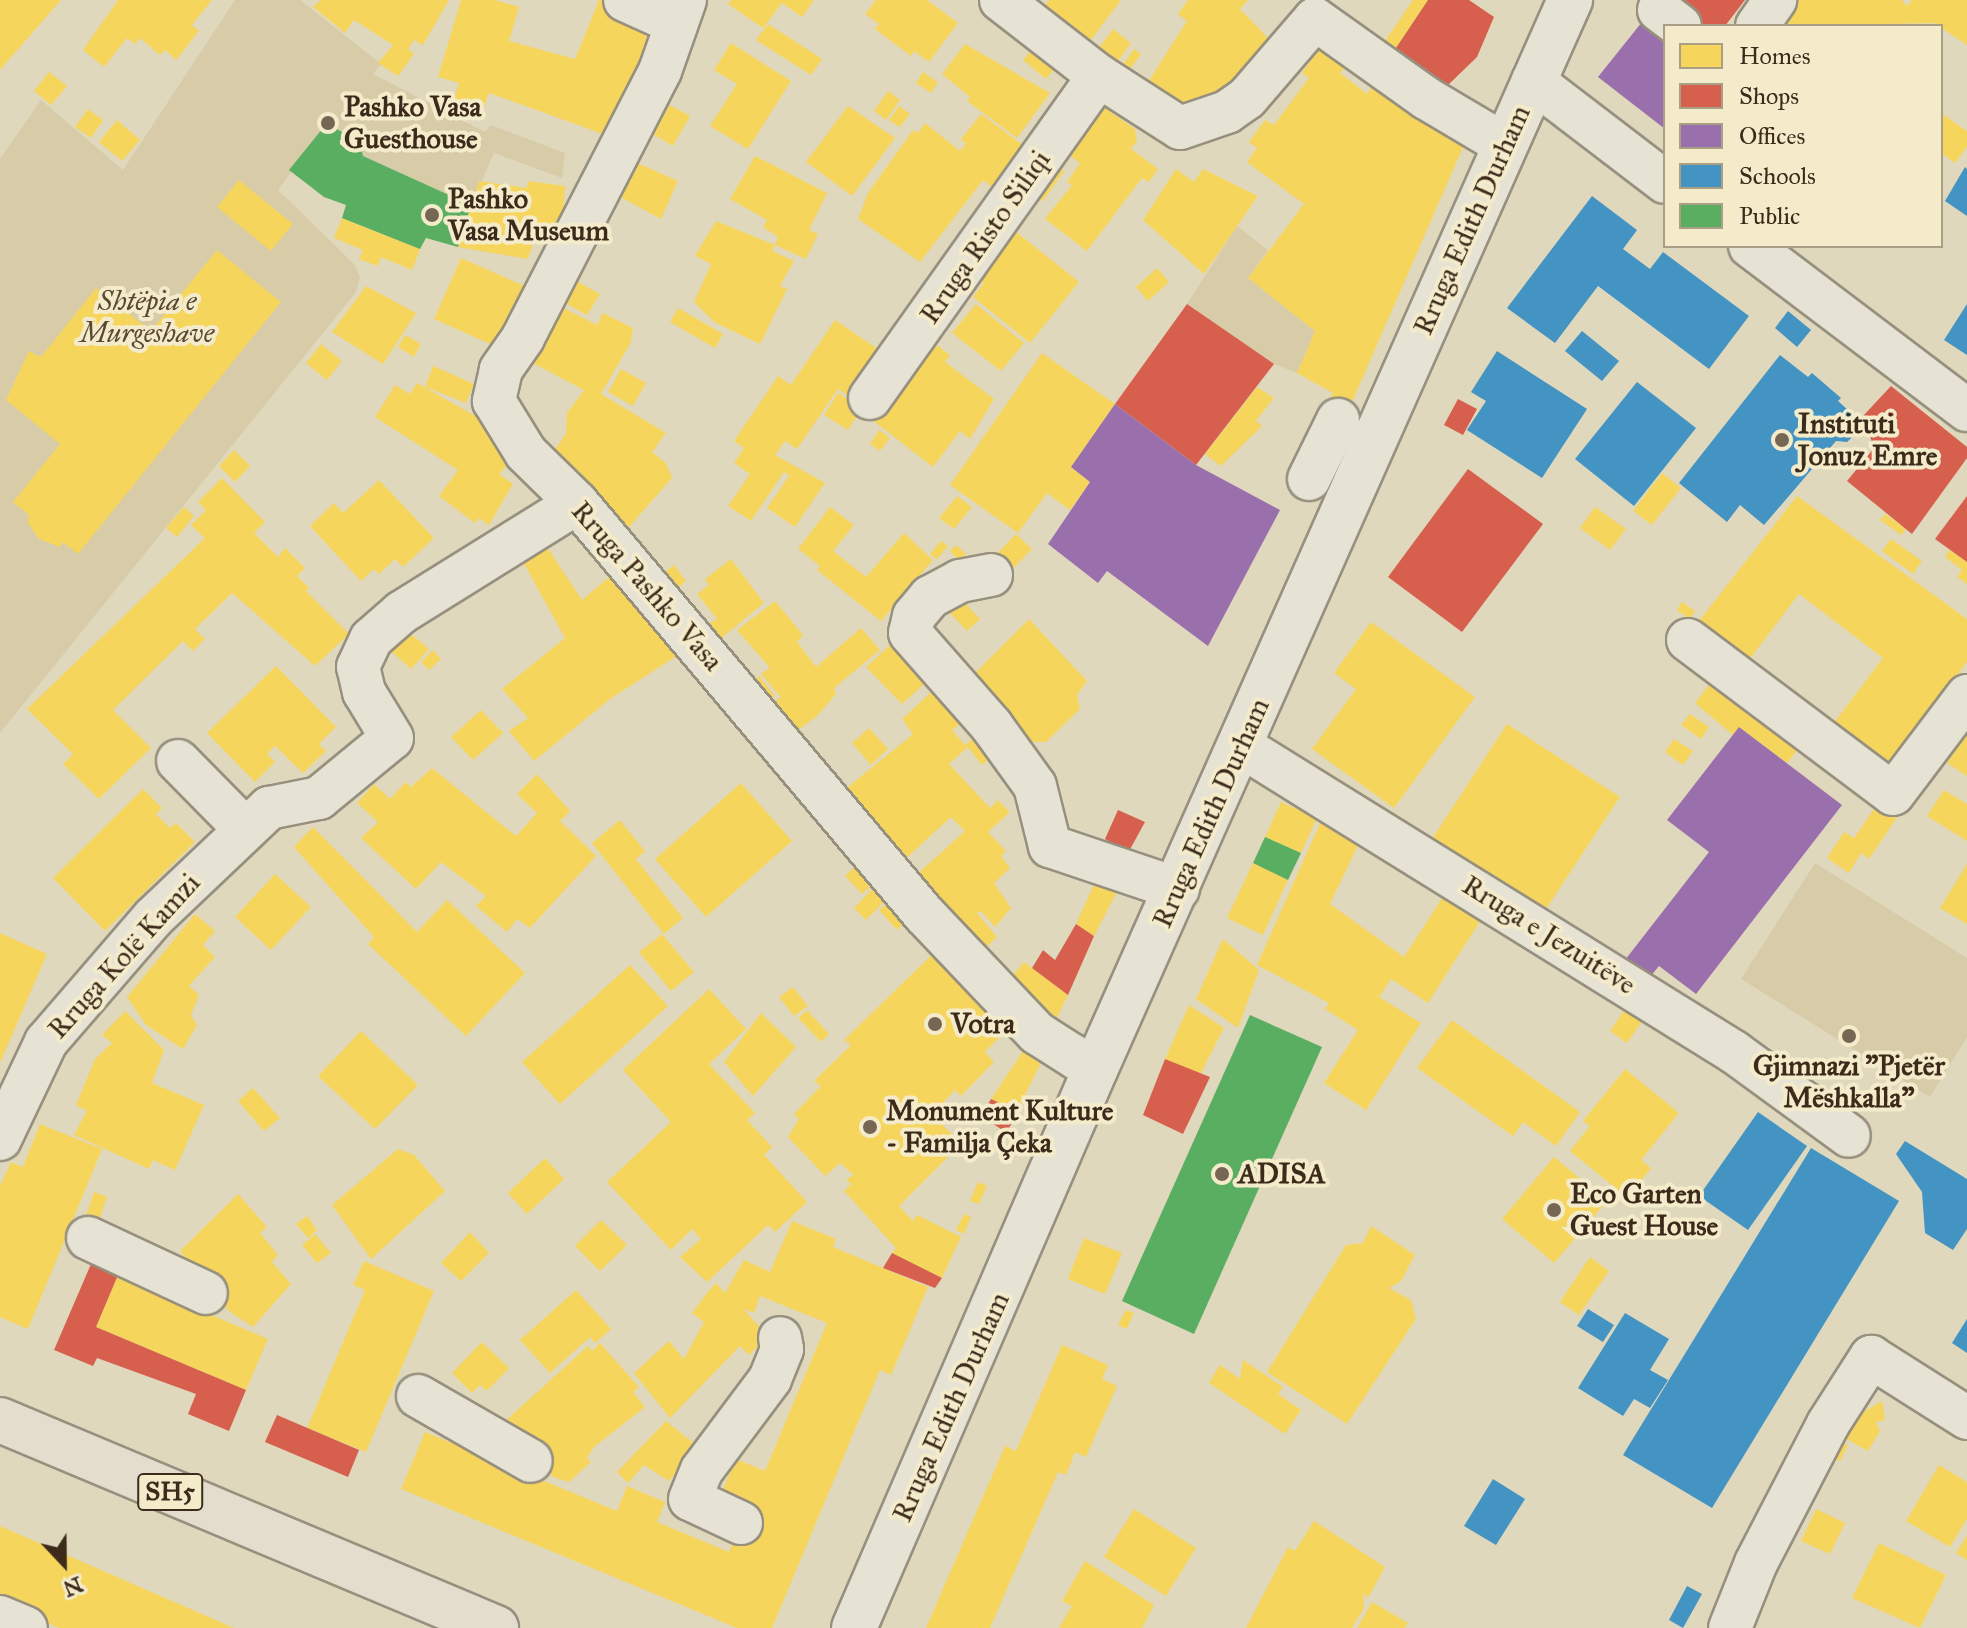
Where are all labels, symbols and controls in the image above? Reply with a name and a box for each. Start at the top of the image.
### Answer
legend [1663,24,1943,248]
text: Homes [1739,41,1811,71]
text: Shops [1739,81,1799,111]
place label: Pashko Vasa Guesthouse [344,90,481,156]
street label: Rruga Edith Durham [1406,100,1538,340]
marker: Pashko Vasa Guesthouse [319,114,337,132]
text: Offices [1739,121,1805,151]
street label: Rruga Risto Siliqi [913,144,1057,330]
text: Schools [1739,161,1816,191]
place label: Pashko Vasa Museum [448,182,609,248]
text: Public [1739,201,1800,231]
marker: Pashko Vasa Museum [423,206,441,224]
park label: Shtëpia e Murgeshave [80,284,214,350]
place label: Instituti Jonuz Emre [1798,407,1938,473]
marker: Instituti Jonuz Emre [1773,431,1791,449]
street label: Rruga Pashko Vasa [564,494,730,678]
street label: Rruga Edith Durham [1145,693,1277,933]
street label: Rruga Kolë Kamzi [41,866,207,1046]
street label: Rruga e Jezuitëve [1456,868,1642,1002]
place label: Votra [951,1007,1015,1041]
marker: Votra [926,1015,944,1033]
marker: Gjimnazi "Pjetër Mëshkalla" [1840,1027,1858,1045]
place label: Gjimnazi "Pjetër Mëshkalla" [1753,1049,1945,1115]
place label: Monument Kulture - Familja Çeka [886,1094,1113,1160]
marker: Monument Kulture - Familja Çeka [861,1118,879,1136]
place label: ADISA [1238,1157,1326,1191]
marker: ADISA [1213,1165,1231,1183]
place label: Eco Garten Guest House [1570,1177,1718,1243]
marker: Eco Garten Guest House [1545,1201,1563,1219]
street label: Rruga Edith Durham [885,1287,1017,1527]
road number: SH5 [136,1470,204,1514]
north arrow [24,1524,104,1604]
text: N [59,1571,87,1603]

